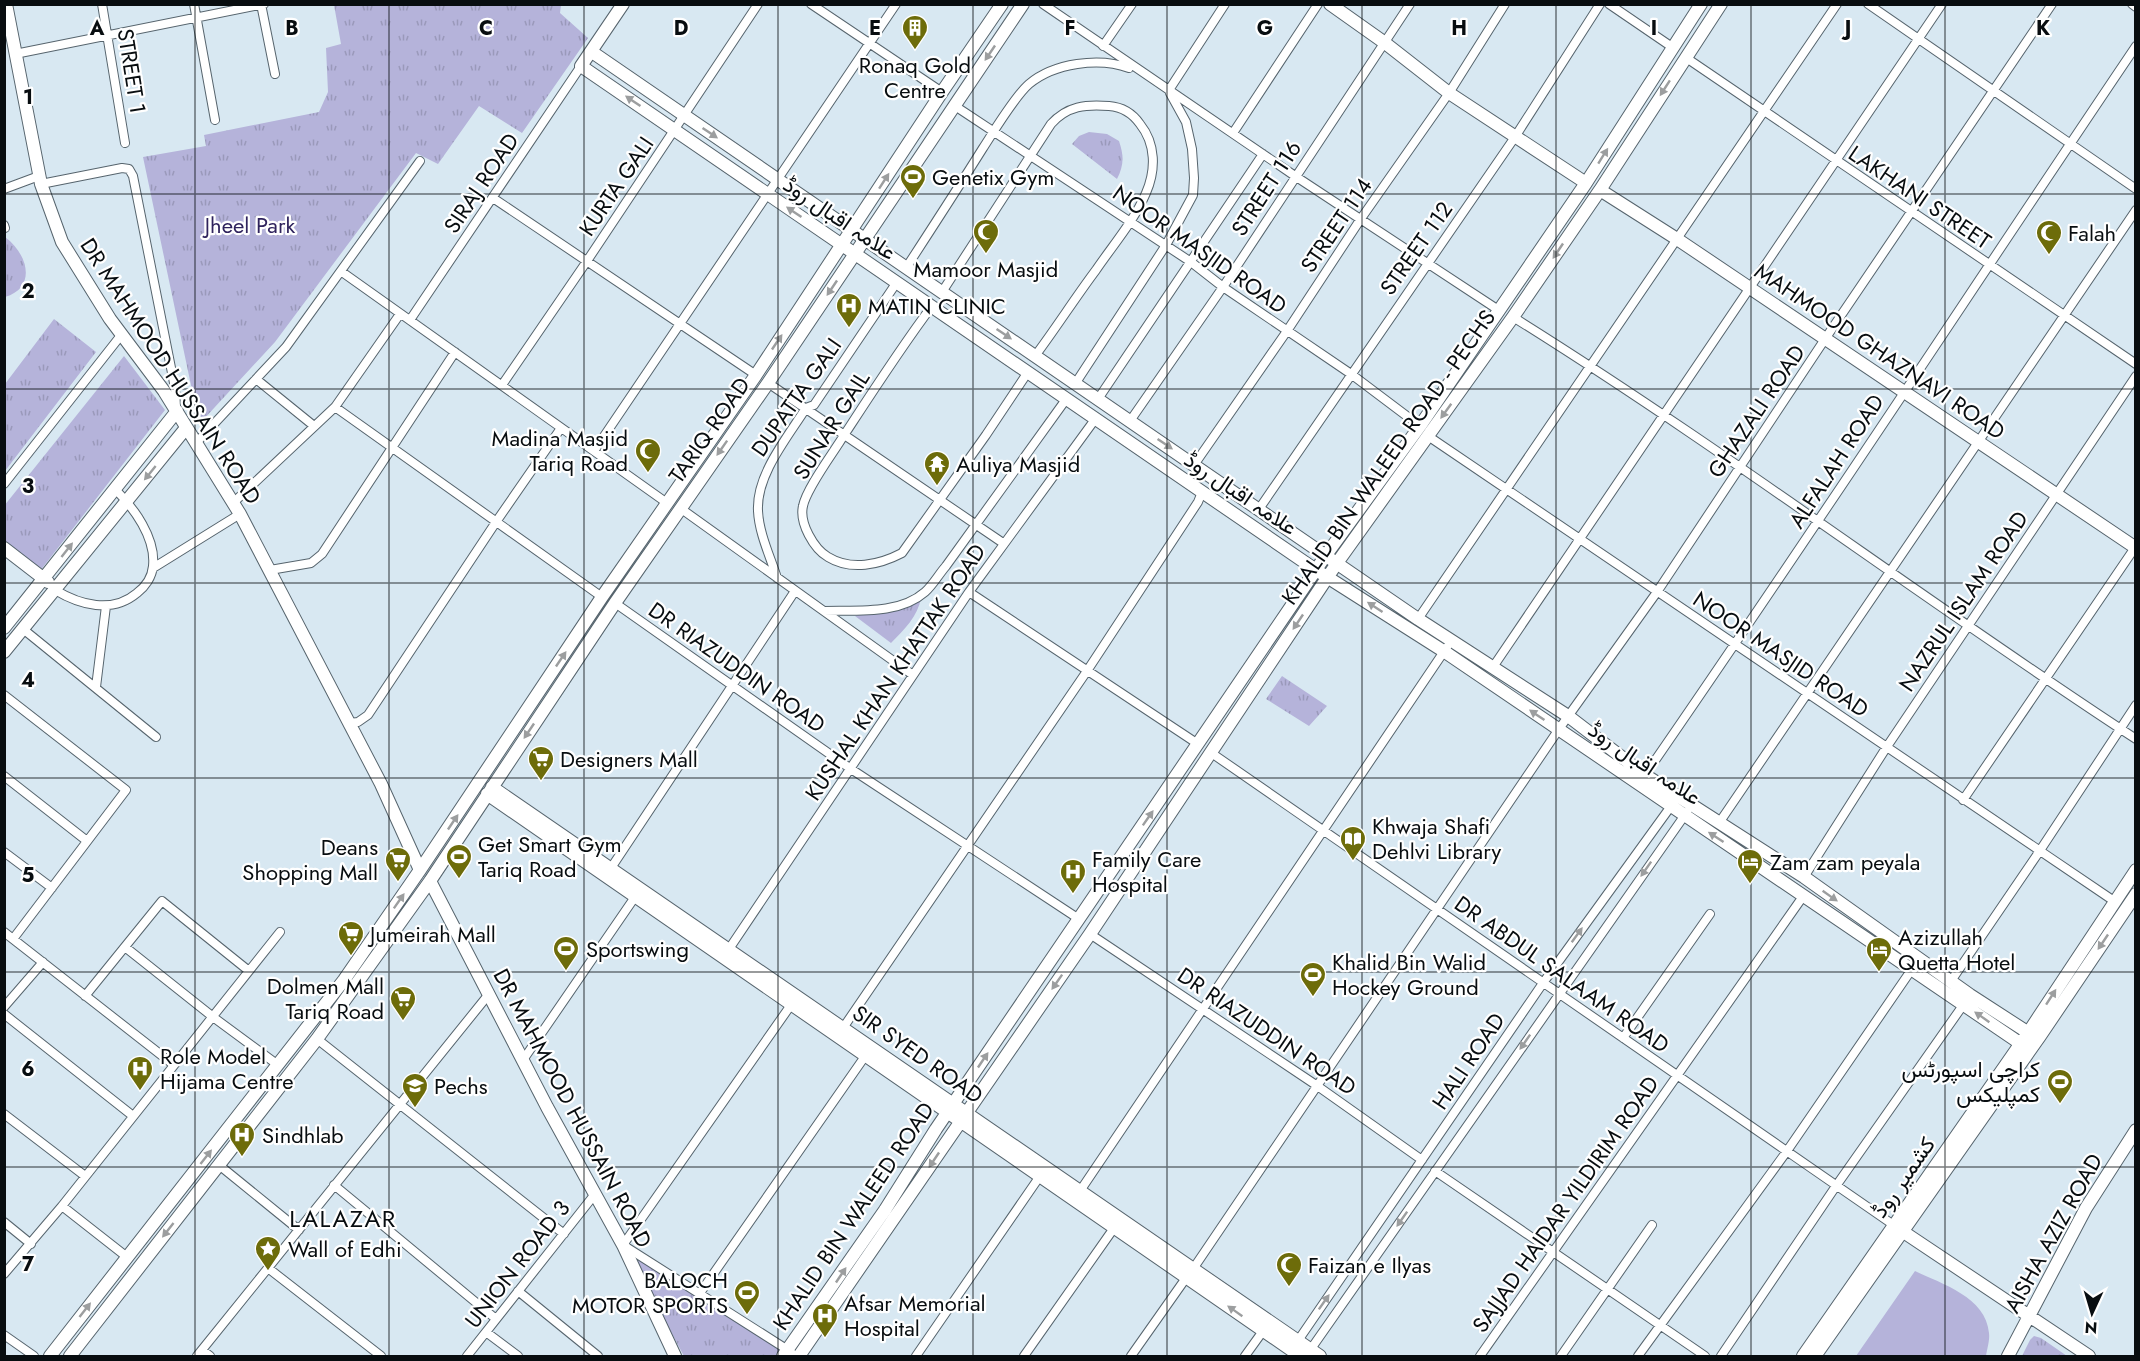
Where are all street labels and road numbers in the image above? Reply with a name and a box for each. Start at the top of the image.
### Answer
street label: STREET 1 [110,26,154,116]
street label: SIRAJ ROAD [436,126,526,239]
street label: KURTA GALI [571,130,661,242]
street label: STREET 116 [1223,134,1309,242]
street label: LAKHANI STREET [1842,137,1998,257]
street label: علامہ اقبال روڈ [777,168,903,268]
street label: STREET 114 [1292,171,1380,279]
street label: NOOR MASJID ROAD [1106,177,1294,321]
street label: STREET 112 [1372,195,1460,301]
street label: DR MAHMOOD HUSSAIN ROAD [73,232,269,510]
street label: MAHMOOD GHAZNAVI ROAD [1748,255,2012,447]
street label: KHALID BIN WALEED ROAD - PECHS [1273,303,1503,611]
street label: DUPATTA GALI [743,331,849,463]
street label: GHAZALI ROAD [1700,338,1812,484]
street label: SUNAR GAIL [785,364,877,485]
street label: TARIQ ROAD [661,371,757,489]
street label: ALFALAH ROAD [1781,388,1891,534]
street label: علامہ اقبال روڈ [1178,443,1304,543]
street label: NAZRUL ISLAM ROAD [1891,504,2035,698]
street label: KUSHAL KHAN KHATTAK ROAD [797,537,993,807]
street label: NOOR MASJID ROAD [1687,583,1875,725]
street label: DR RIAZUDDIN ROAD [642,594,832,740]
street label: علامہ اقبال روڈ [1582,713,1708,813]
street label: DR ABDUL SALAAM ROAD [1448,888,1676,1060]
street label: DR RIAZUDDIN ROAD [1171,959,1363,1103]
street label: DR MAHMOOD HUSSAIN ROAD [486,963,660,1253]
street label: SIR SYED ROAD [846,997,990,1111]
street label: HALI ROAD [1424,1006,1512,1116]
street label: SAJJAD HAIDAR YILDIRIM ROAD [1464,1069,1666,1339]
street label: KHALID BIN WALEED ROAD [764,1095,942,1337]
street label: کشمیر روڈ [1863,1130,1943,1224]
street label: AISHA AZIZ ROAD [1996,1147,2110,1319]
street label: UNION ROAD 3 [457,1193,577,1335]

